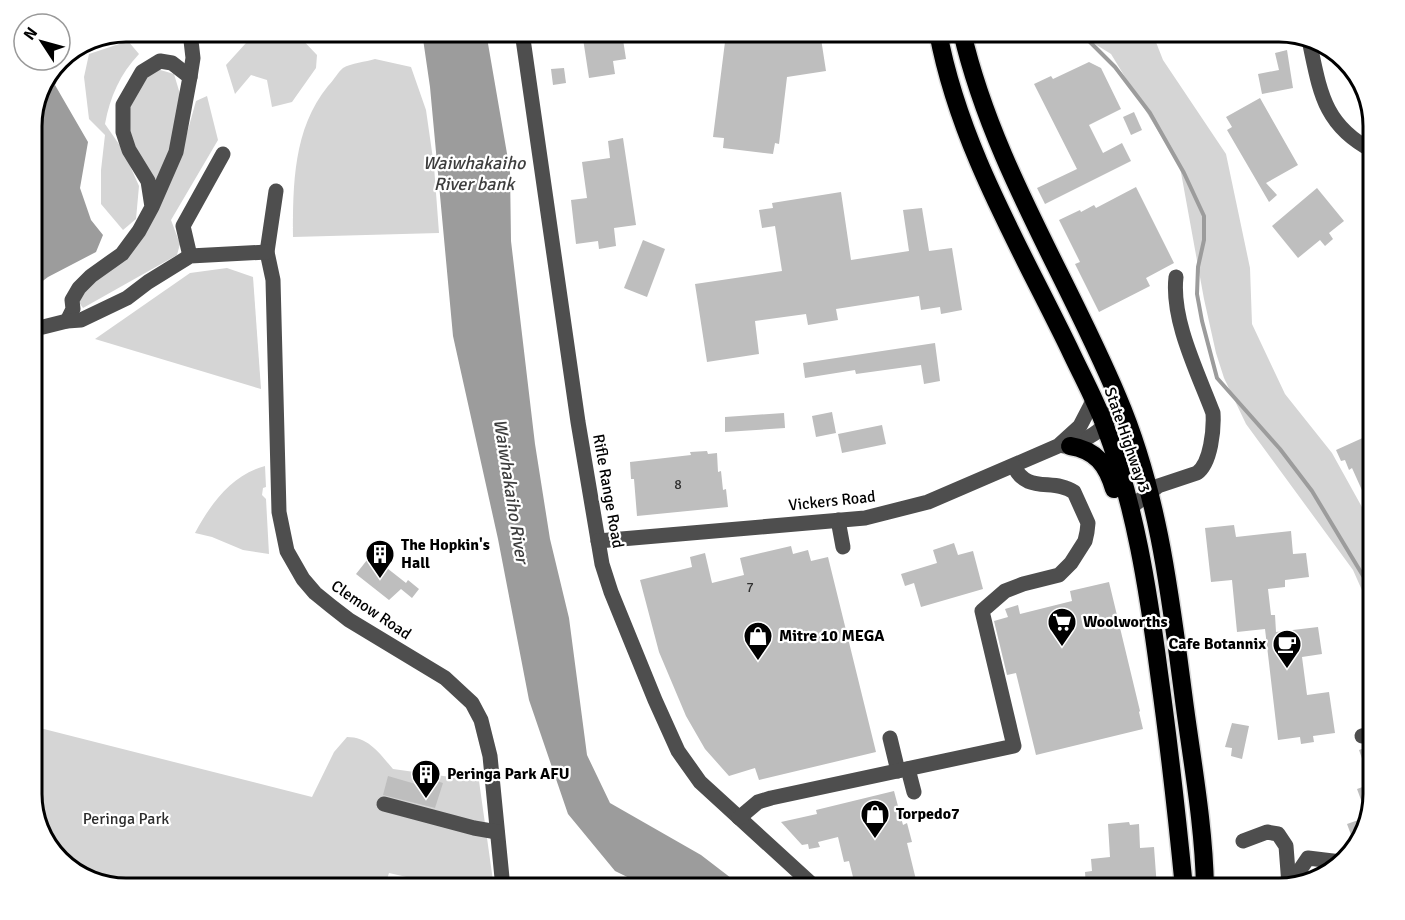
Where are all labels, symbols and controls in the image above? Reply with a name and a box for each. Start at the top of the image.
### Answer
north arrow [12,12,72,72]
text: N [19,23,42,44]
water label: Waiwhakaiho River bank [423,152,527,195]
street label: State Highway 3 [1100,385,1154,495]
water label: Waiwhakaiho River [489,417,534,567]
street label: Rifle Range Road [588,432,628,550]
house number: 8 [674,476,682,493]
street label: Vickers Road [787,486,877,516]
place label: The Hopkin's Hall [401,535,490,573]
building icon: The Hopkin's Hall [364,538,396,580]
street label: Clemow Road [327,576,415,644]
house number: 7 [746,579,754,596]
supermarket icon: Woolworths [1046,606,1078,648]
place label: Woolworths [1083,612,1168,632]
shop icon: Mitre 10 MEGA [742,620,774,662]
place label: Mitre 10 MEGA [779,626,885,646]
cafe icon: Cafe Botannix [1271,628,1303,670]
place label: Cafe Botannix [1169,634,1266,654]
building icon: Peringa Park AFU [410,758,442,800]
place label: Peringa Park AFU [447,764,570,784]
shop icon: Torpedo7 [859,798,891,840]
place label: Torpedo7 [896,804,960,824]
park label: Peringa Park [83,809,169,829]

